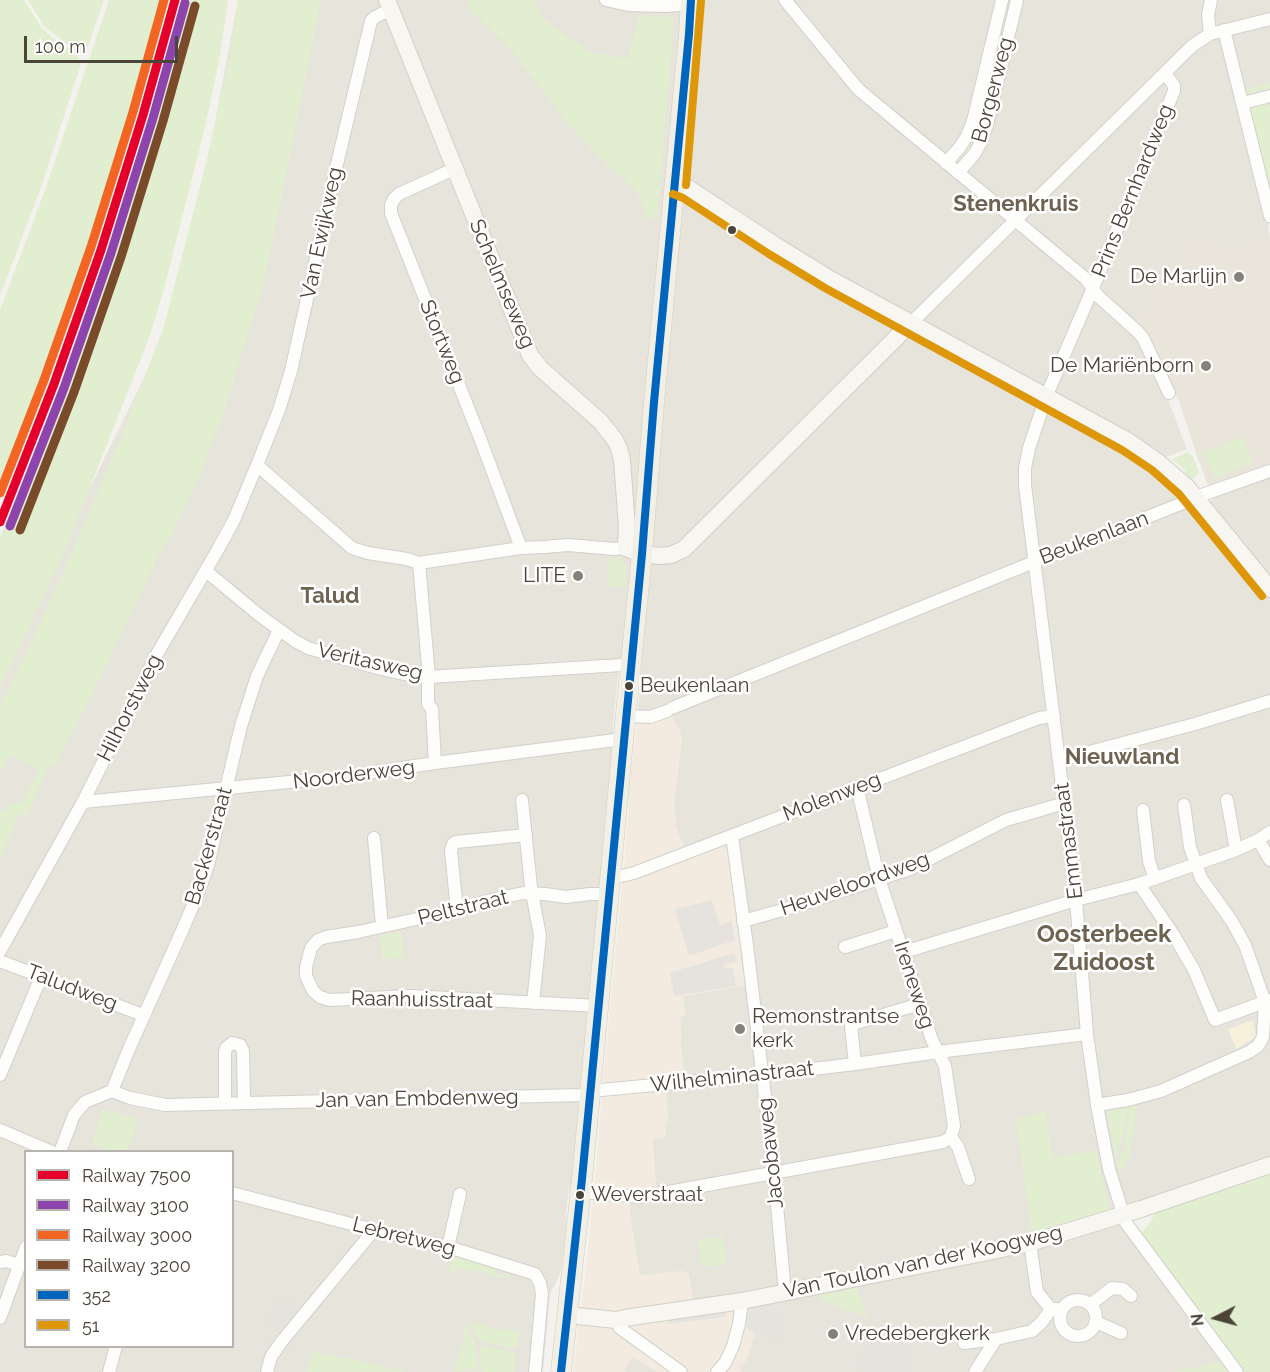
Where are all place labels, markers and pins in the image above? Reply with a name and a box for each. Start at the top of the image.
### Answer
unlabelled marker [726,224,738,236]
place label: De Marlijn [1130,264,1227,290]
marker: De Marlijn [1232,270,1246,284]
place label: De Mariënborn [1050,353,1194,379]
marker: De Mariënborn [1199,359,1213,373]
place label: LITE [523,563,566,589]
marker: LITE [571,569,585,583]
place label: Beukenlaan [640,674,749,698]
marker: Beukenlaan [623,680,635,692]
place label: Remonstrantse kerk [752,1004,899,1054]
marker: Remonstrantse kerk [733,1022,747,1036]
place label: Weverstraat [591,1183,703,1207]
marker: Weverstraat [574,1189,586,1201]
place label: Vredebergkerk [845,1321,990,1347]
marker: Vredebergkerk [826,1327,840,1341]

